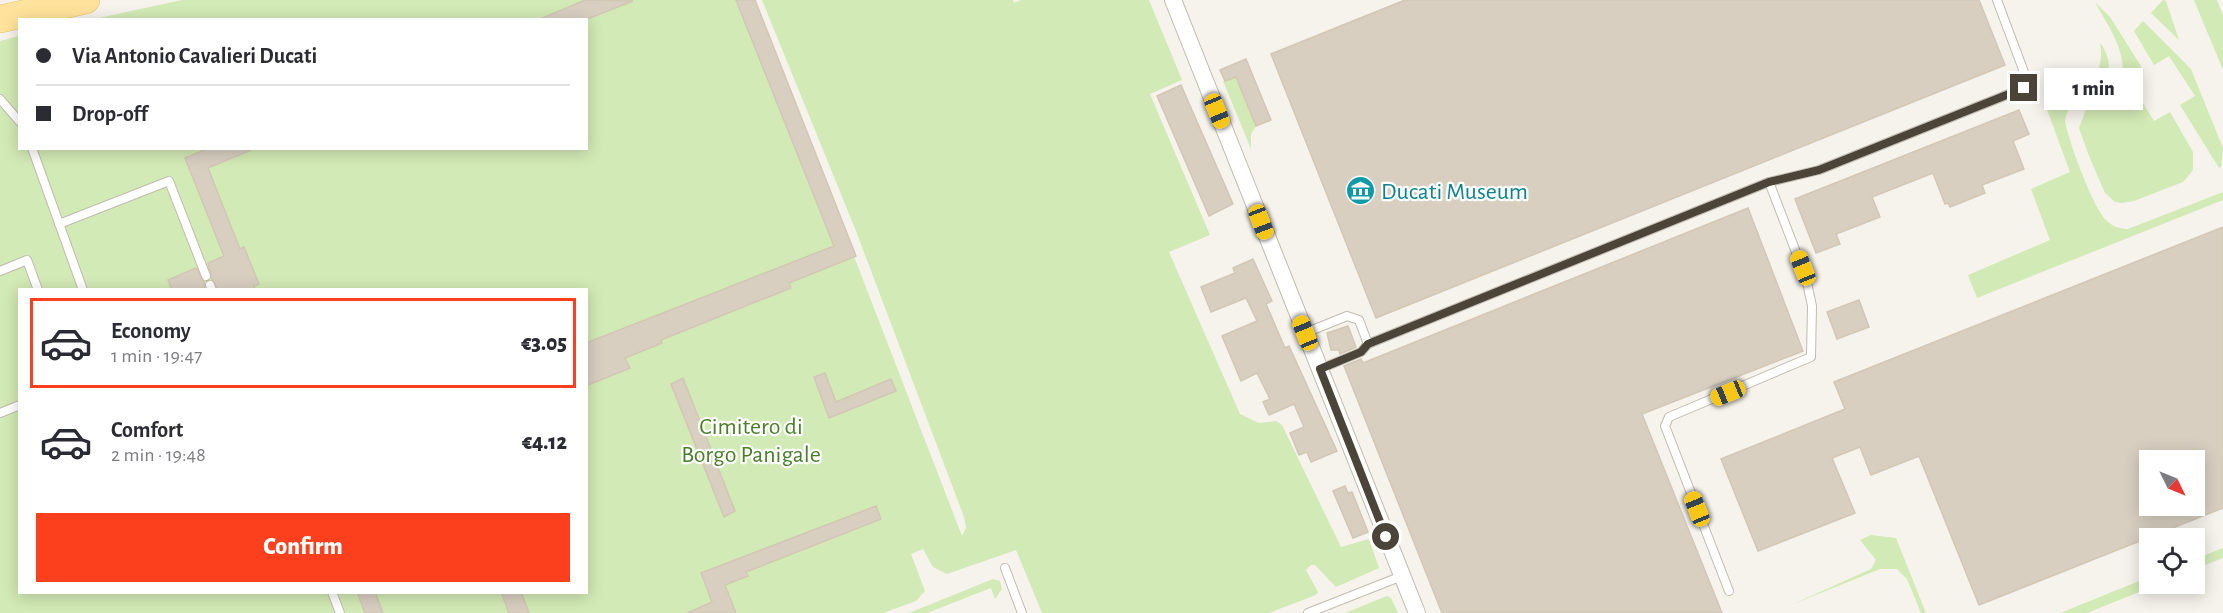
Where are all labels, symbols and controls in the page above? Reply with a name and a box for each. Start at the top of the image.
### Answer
text: Via Antonio Cavalieri Ducati [72,45,317,67]
callout: 1 min [2045,67,2144,109]
route end [2010,74,2037,101]
text: 1 min [2072,79,2115,99]
car [1202,91,1232,131]
text: Drop-off [72,103,148,125]
museum icon: Ducati Museum [1344,175,1376,207]
place label: Ducati Museum [1381,180,1528,204]
car [1246,202,1276,242]
car [1788,248,1818,288]
car [1290,313,1320,353]
icon: car [39,316,93,370]
text: Economy [111,320,191,342]
text: €3.05 [521,332,567,354]
text: 1 min · 19:47 [111,346,202,366]
car [1708,378,1748,408]
icon: car [39,415,93,469]
park label: Cimitero di Borgo Panigale [681,415,821,467]
text: Comfort [111,419,183,441]
text: €4.12 [522,431,567,453]
text: 2 min · 19:48 [111,445,206,465]
north arrow [2139,450,2205,516]
map controls [2139,450,2205,594]
car [1682,489,1712,529]
button: Confirm [36,513,570,582]
route start [1372,523,1399,550]
button: locate [2139,528,2205,594]

